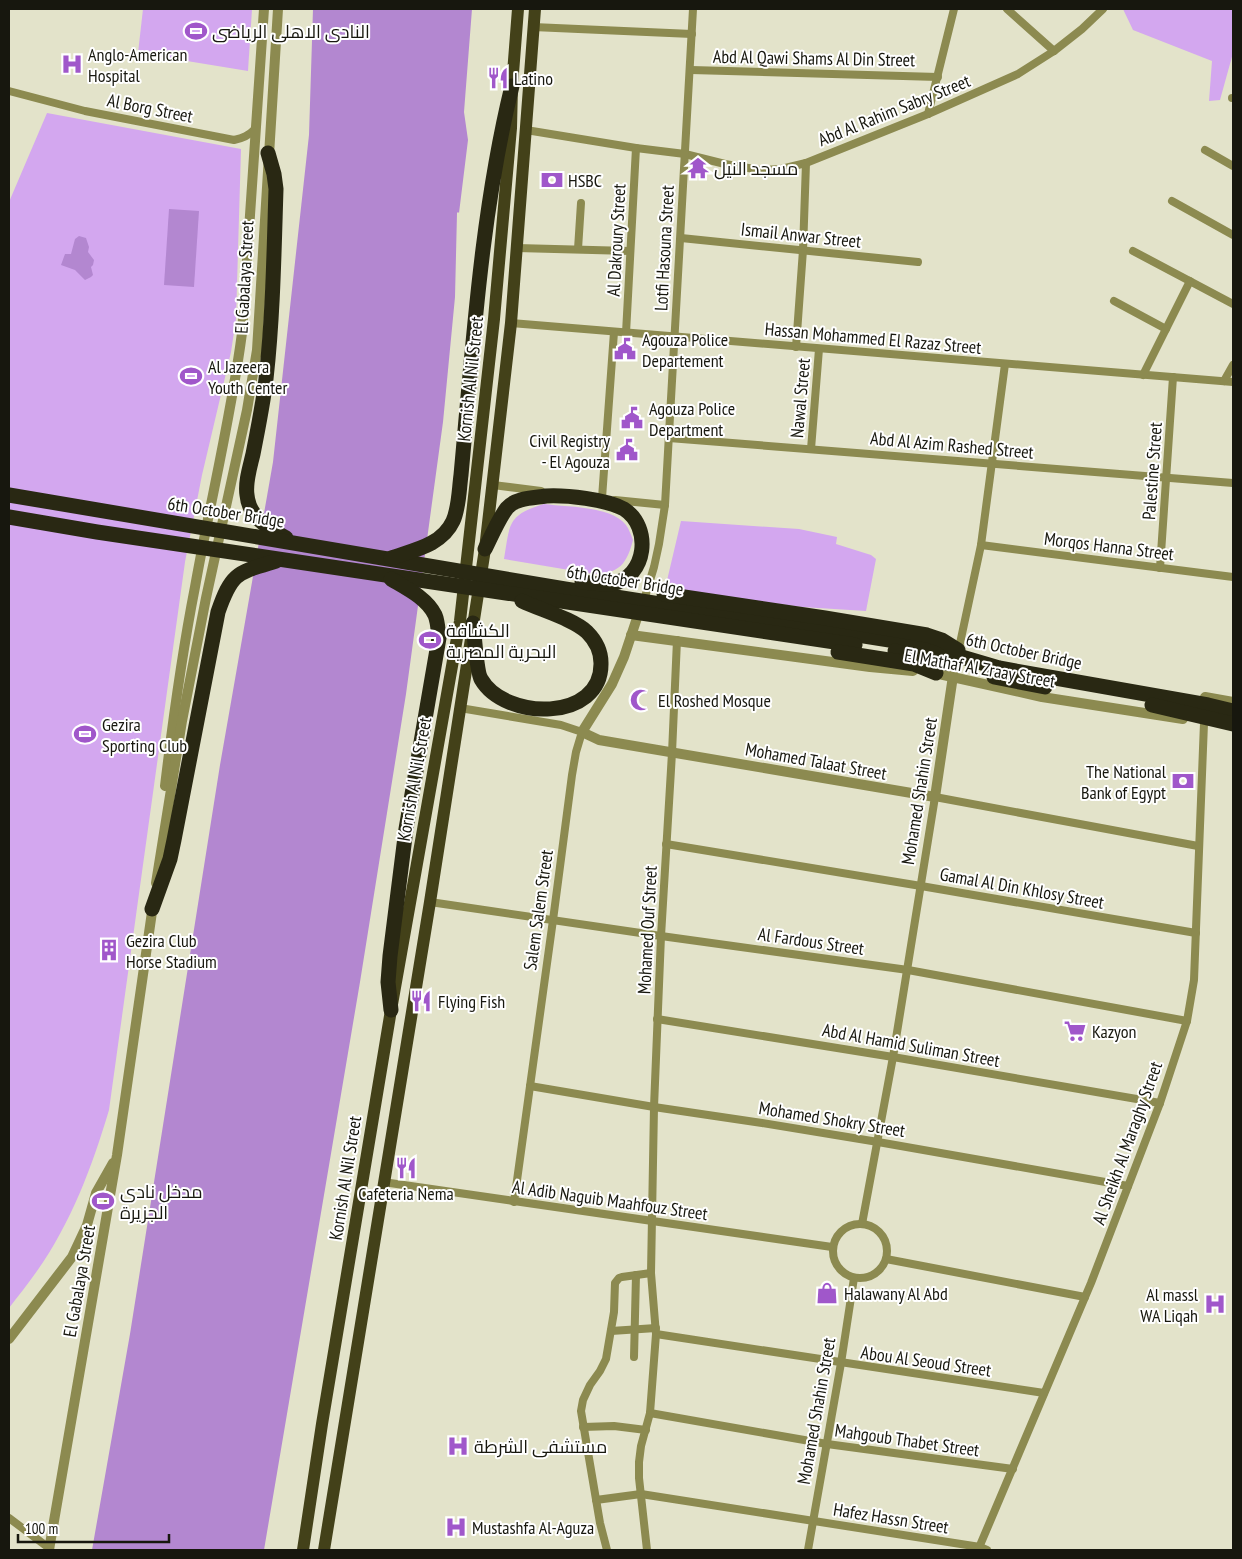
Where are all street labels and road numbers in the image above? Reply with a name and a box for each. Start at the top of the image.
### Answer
street label: Abd Al Qawi Shams Al Din Street [713,45,915,71]
street label: Abd Al Rahim Sabry Street [815,69,974,151]
street label: Al Borg Street [105,88,195,128]
street label: Al Dakroury Street [602,183,630,297]
street label: Lotfi Hasouna Street [649,185,679,311]
street label: Ismail Anwar Street [740,217,862,253]
street label: El Gabalaya Street [230,220,258,334]
street label: Kornish Al Nil Street [452,315,488,443]
street label: Hassan Mohammed El Razaz Street [764,317,982,359]
street label: Nawal Street [785,357,815,439]
street label: Palestine Street [1137,421,1167,521]
street label: Abd Al Azim Rashed Street [869,426,1035,464]
street label: 6th October Bridge [166,491,286,533]
street label: Morqos Hanna Street [1043,527,1175,565]
street label: 6th October Bridge [565,559,685,601]
street label: 6th October Bridge [964,627,1084,675]
street label: El Mathaf Al Zraay Street [903,643,1057,693]
street label: Kornish Al Nil Street [392,715,436,843]
street label: Mohamed Shahin Street [896,716,942,866]
street label: Mohamed Talaat Street [744,737,888,785]
street label: Salem Salem Street [518,848,558,972]
street label: Gamal Al Din Khlosy Street [938,862,1106,914]
street label: Mohamed Ouf Street [632,865,662,995]
street label: Al Fardous Street [757,922,865,960]
street label: Abd Al Hamid Suliman Street [821,1018,1001,1072]
street label: Al Sheikh Al Maraghy Street [1087,1058,1167,1228]
street label: Mohamed Shokry Street [757,1096,907,1142]
street label: Kornish Al Nil Street [324,1114,366,1242]
street label: Al Adib Naguib Maahfouz Street [511,1175,709,1225]
street label: El Gabalaya Street [58,1223,100,1339]
street label: Mohamed Shahin Street [792,1336,840,1486]
street label: Abou Al Seoud Street [859,1340,993,1382]
street label: Mahgoub Thabet Street [833,1418,981,1462]
street label: Hafez Hassn Street [832,1498,950,1538]

